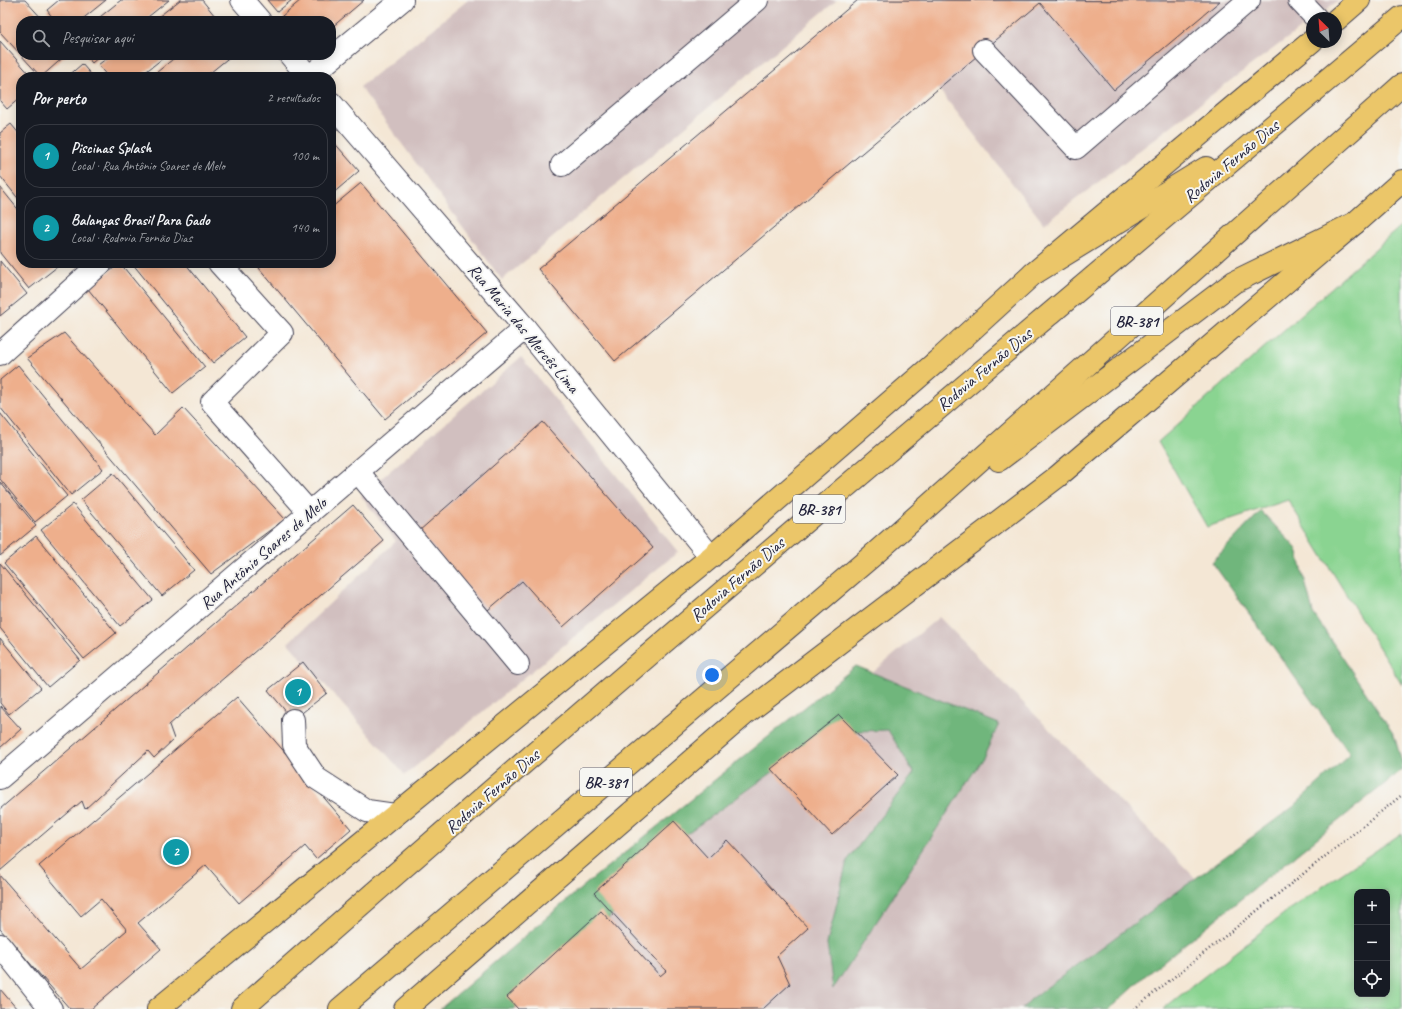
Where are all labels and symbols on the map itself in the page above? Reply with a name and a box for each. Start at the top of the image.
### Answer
north arrow [1306,12,1342,48]
street label: Rodovia Fernão Dias [1179,114,1285,207]
street label: Rua Maria das Mercês Lima [463,260,584,398]
road number: BR-381 [1111,307,1163,335]
street label: Rodovia Fernão Dias [932,322,1038,415]
street label: Rua Antônio Soares de Melo [196,491,332,614]
road number: BR-381 [793,495,845,523]
street label: Rodovia Fernão Dias [686,531,790,626]
your location [702,665,722,685]
pin: 1 [285,677,311,707]
street label: Rodovia Fernão Dias [441,743,545,838]
road number: BR-381 [580,768,632,796]
pin: 2 [163,837,189,867]

